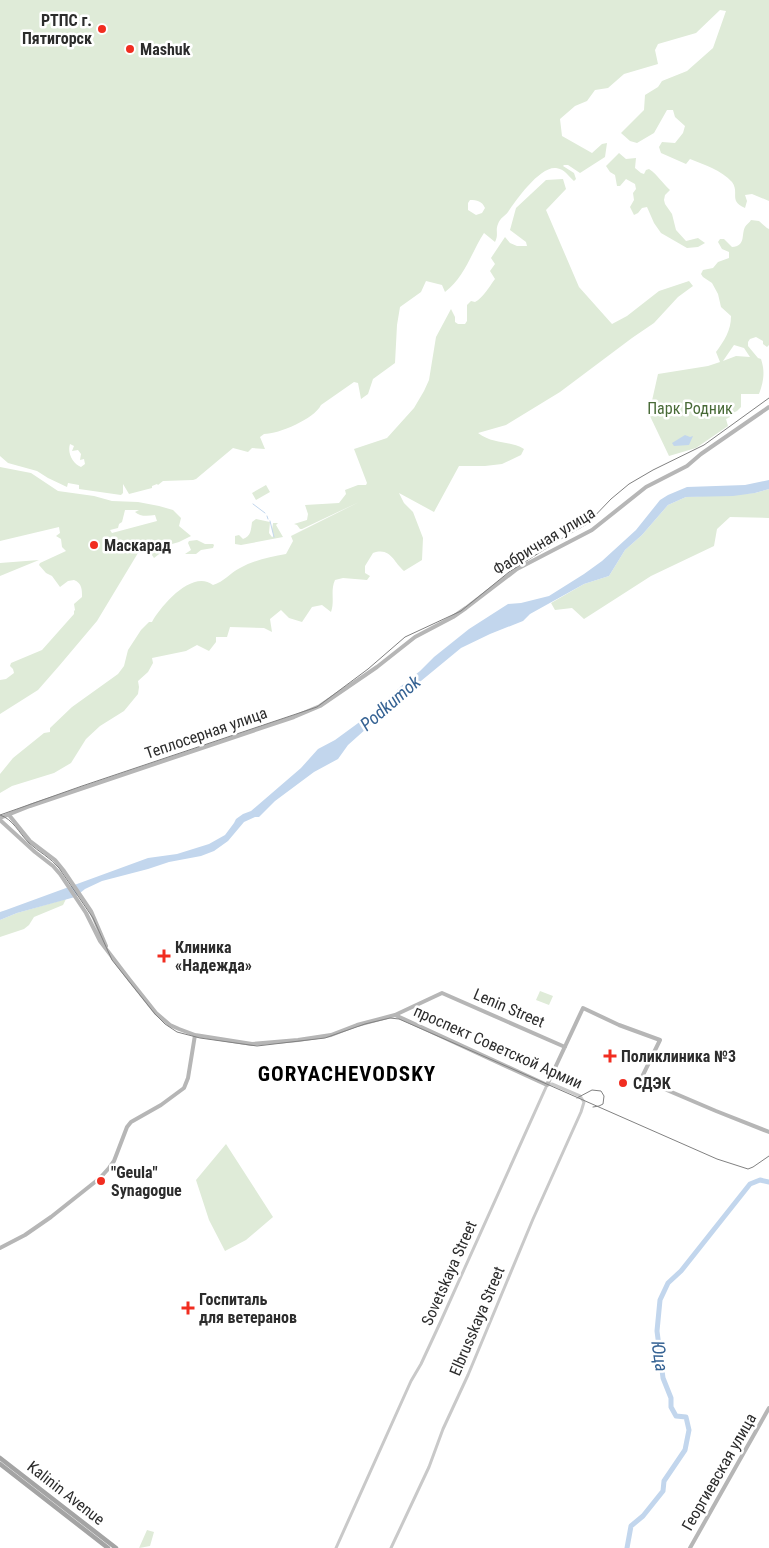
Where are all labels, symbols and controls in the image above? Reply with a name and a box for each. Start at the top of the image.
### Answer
place label: РТПС г. Пятигорск [22,11,92,48]
marker: РТПС г. Пятигорск [96,23,108,35]
place label: Mashuk [140,40,191,59]
marker: Mashuk [124,43,136,55]
park label: Парк Родник [647,399,733,418]
street label: Фабричная улица [489,503,599,579]
place label: Маскарад [104,536,171,555]
marker: Маскарад [88,539,100,551]
water label: Podkumok [356,670,425,735]
street label: Теплосерная улица [142,703,270,763]
place label: Клиника «Надежда» [175,938,252,975]
marker: Клиника «Надежда» [157,949,171,963]
street label: Lenin Street [471,985,548,1032]
street label: проспект Советской Армии [411,1001,585,1093]
place label: Поликлиника №3 [621,1047,736,1066]
marker: Поликлиника №3 [603,1049,617,1063]
district label: GORYACHEVODSKY [258,1062,436,1086]
place label: СДЭК [633,1074,672,1093]
marker: СДЭК [617,1077,629,1089]
place label: "Geula" Synagogue [111,1163,182,1200]
marker: "Geula" Synagogue [95,1175,107,1187]
street label: Sovetskaya Street [417,1217,481,1328]
street label: Elbrusskaya Street [445,1263,509,1378]
place label: Госпиталь для ветеранов [199,1290,297,1327]
marker: Госпиталь для ветеранов [181,1301,195,1315]
water label: Юца [647,1339,673,1373]
street label: Георгиевская улица [678,1410,760,1534]
street label: Kalinin Avenue [24,1457,108,1529]

